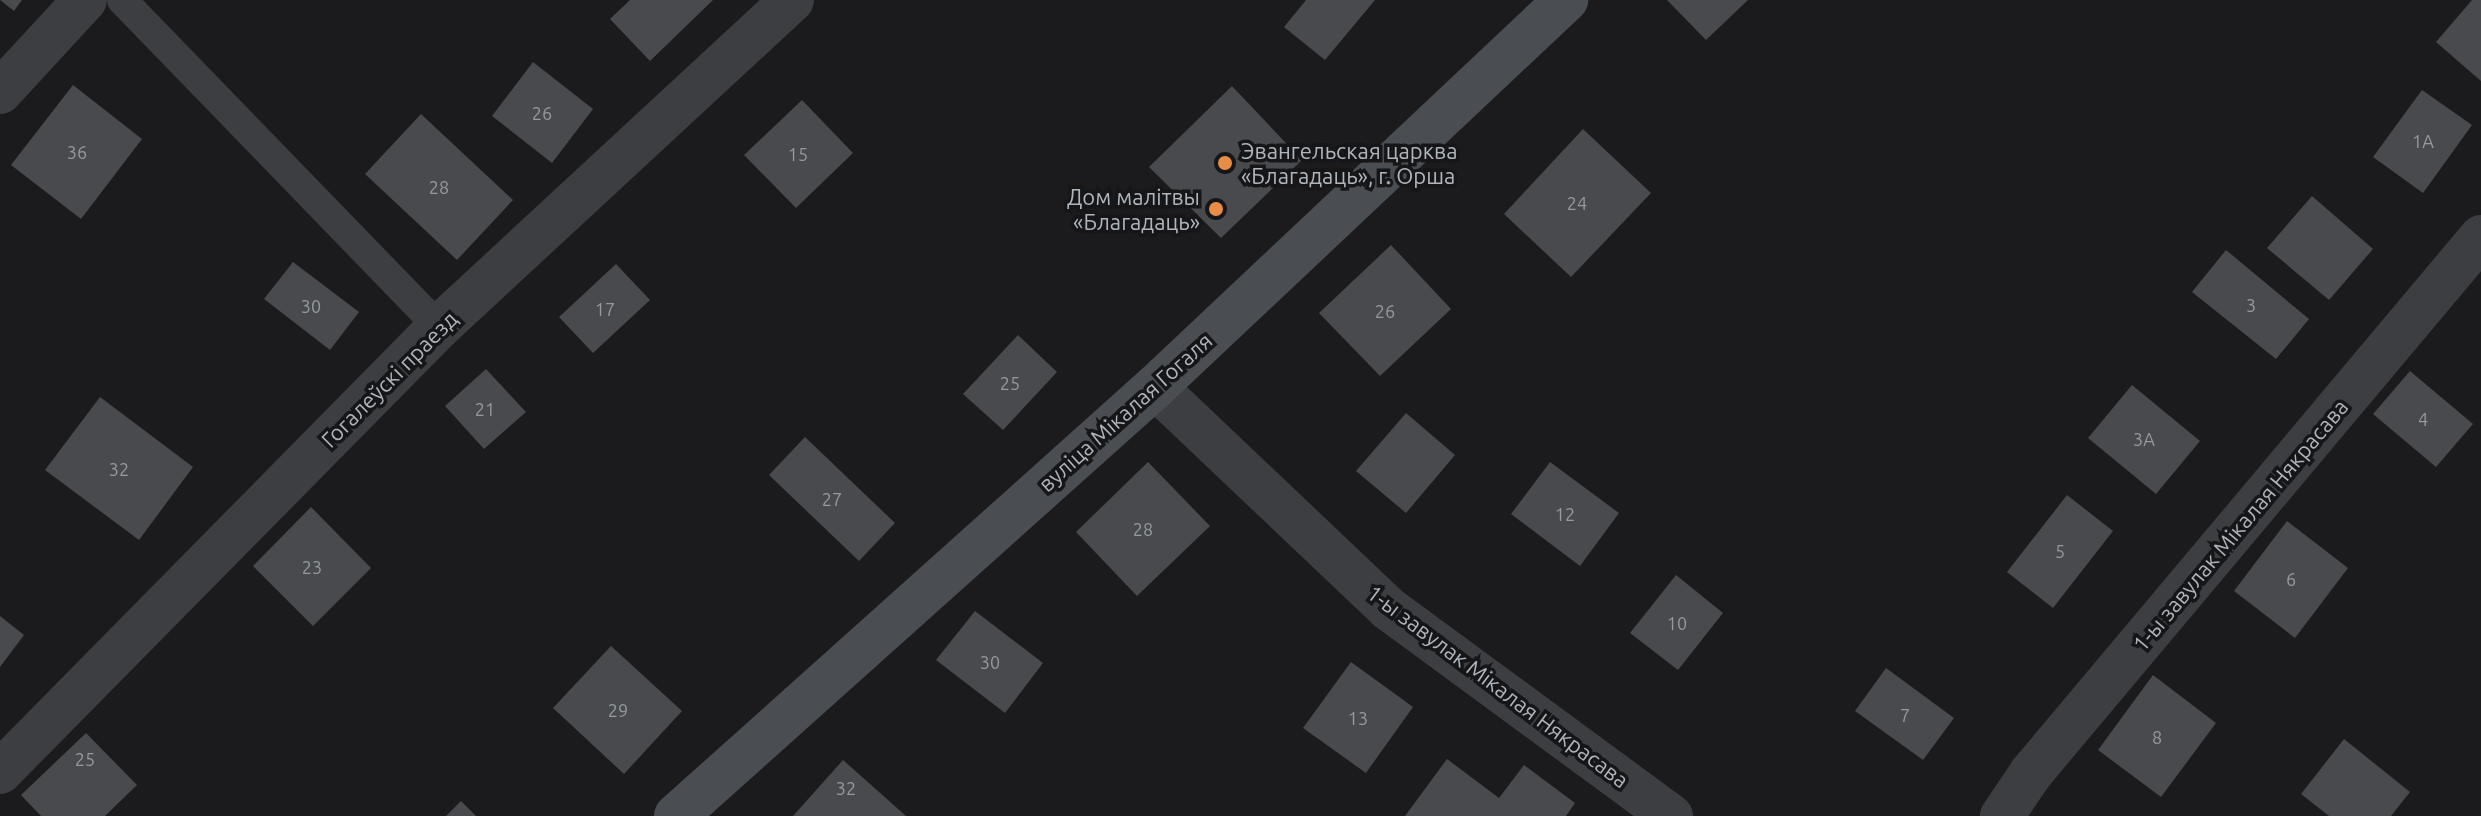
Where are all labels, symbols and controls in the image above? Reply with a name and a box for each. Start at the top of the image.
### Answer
house number: 26 [532,102,552,124]
house number: 1А [2412,130,2434,152]
place label: Эвангельская царква «Благадаць», г. Орша [1241,137,1458,188]
house number: 36 [67,141,87,163]
house number: 15 [788,143,808,165]
marker: Эвангельская царква «Благадаць», г. Орша [1216,154,1234,172]
house number: 28 [429,176,449,198]
place label: Дом малітвы «Благадаць» [1067,183,1200,234]
house number: 24 [1567,192,1587,214]
marker: Дом малітвы «Благадаць» [1207,200,1225,218]
house number: 3 [2246,294,2256,316]
house number: 30 [301,295,321,317]
house number: 17 [595,298,615,320]
house number: 26 [1375,300,1395,322]
street label: Гогалеўскі праезд [315,305,463,453]
street label: вуліца Мікалая Гогаля [1033,327,1217,497]
house number: 25 [1000,372,1020,394]
street label: 1-ы завулак Мікалая Някрасава [2127,394,2353,656]
house number: 21 [475,398,495,420]
house number: 4 [2418,408,2428,430]
house number: 3А [2133,428,2155,450]
house number: 32 [109,458,129,480]
house number: 27 [822,488,842,510]
house number: 12 [1555,503,1575,525]
house number: 28 [1133,518,1153,540]
house number: 5 [2055,540,2065,562]
house number: 23 [302,556,322,578]
house number: 6 [2286,568,2296,590]
street label: 1-ы завулак Мікалая Някрасава [1362,579,1634,793]
house number: 10 [1667,612,1687,634]
house number: 30 [980,651,1000,673]
house number: 29 [608,699,628,721]
house number: 7 [1900,704,1910,726]
house number: 13 [1348,707,1368,729]
house number: 8 [2152,726,2162,748]
house number: 25 [75,748,95,770]
house number: 32 [836,777,856,799]

